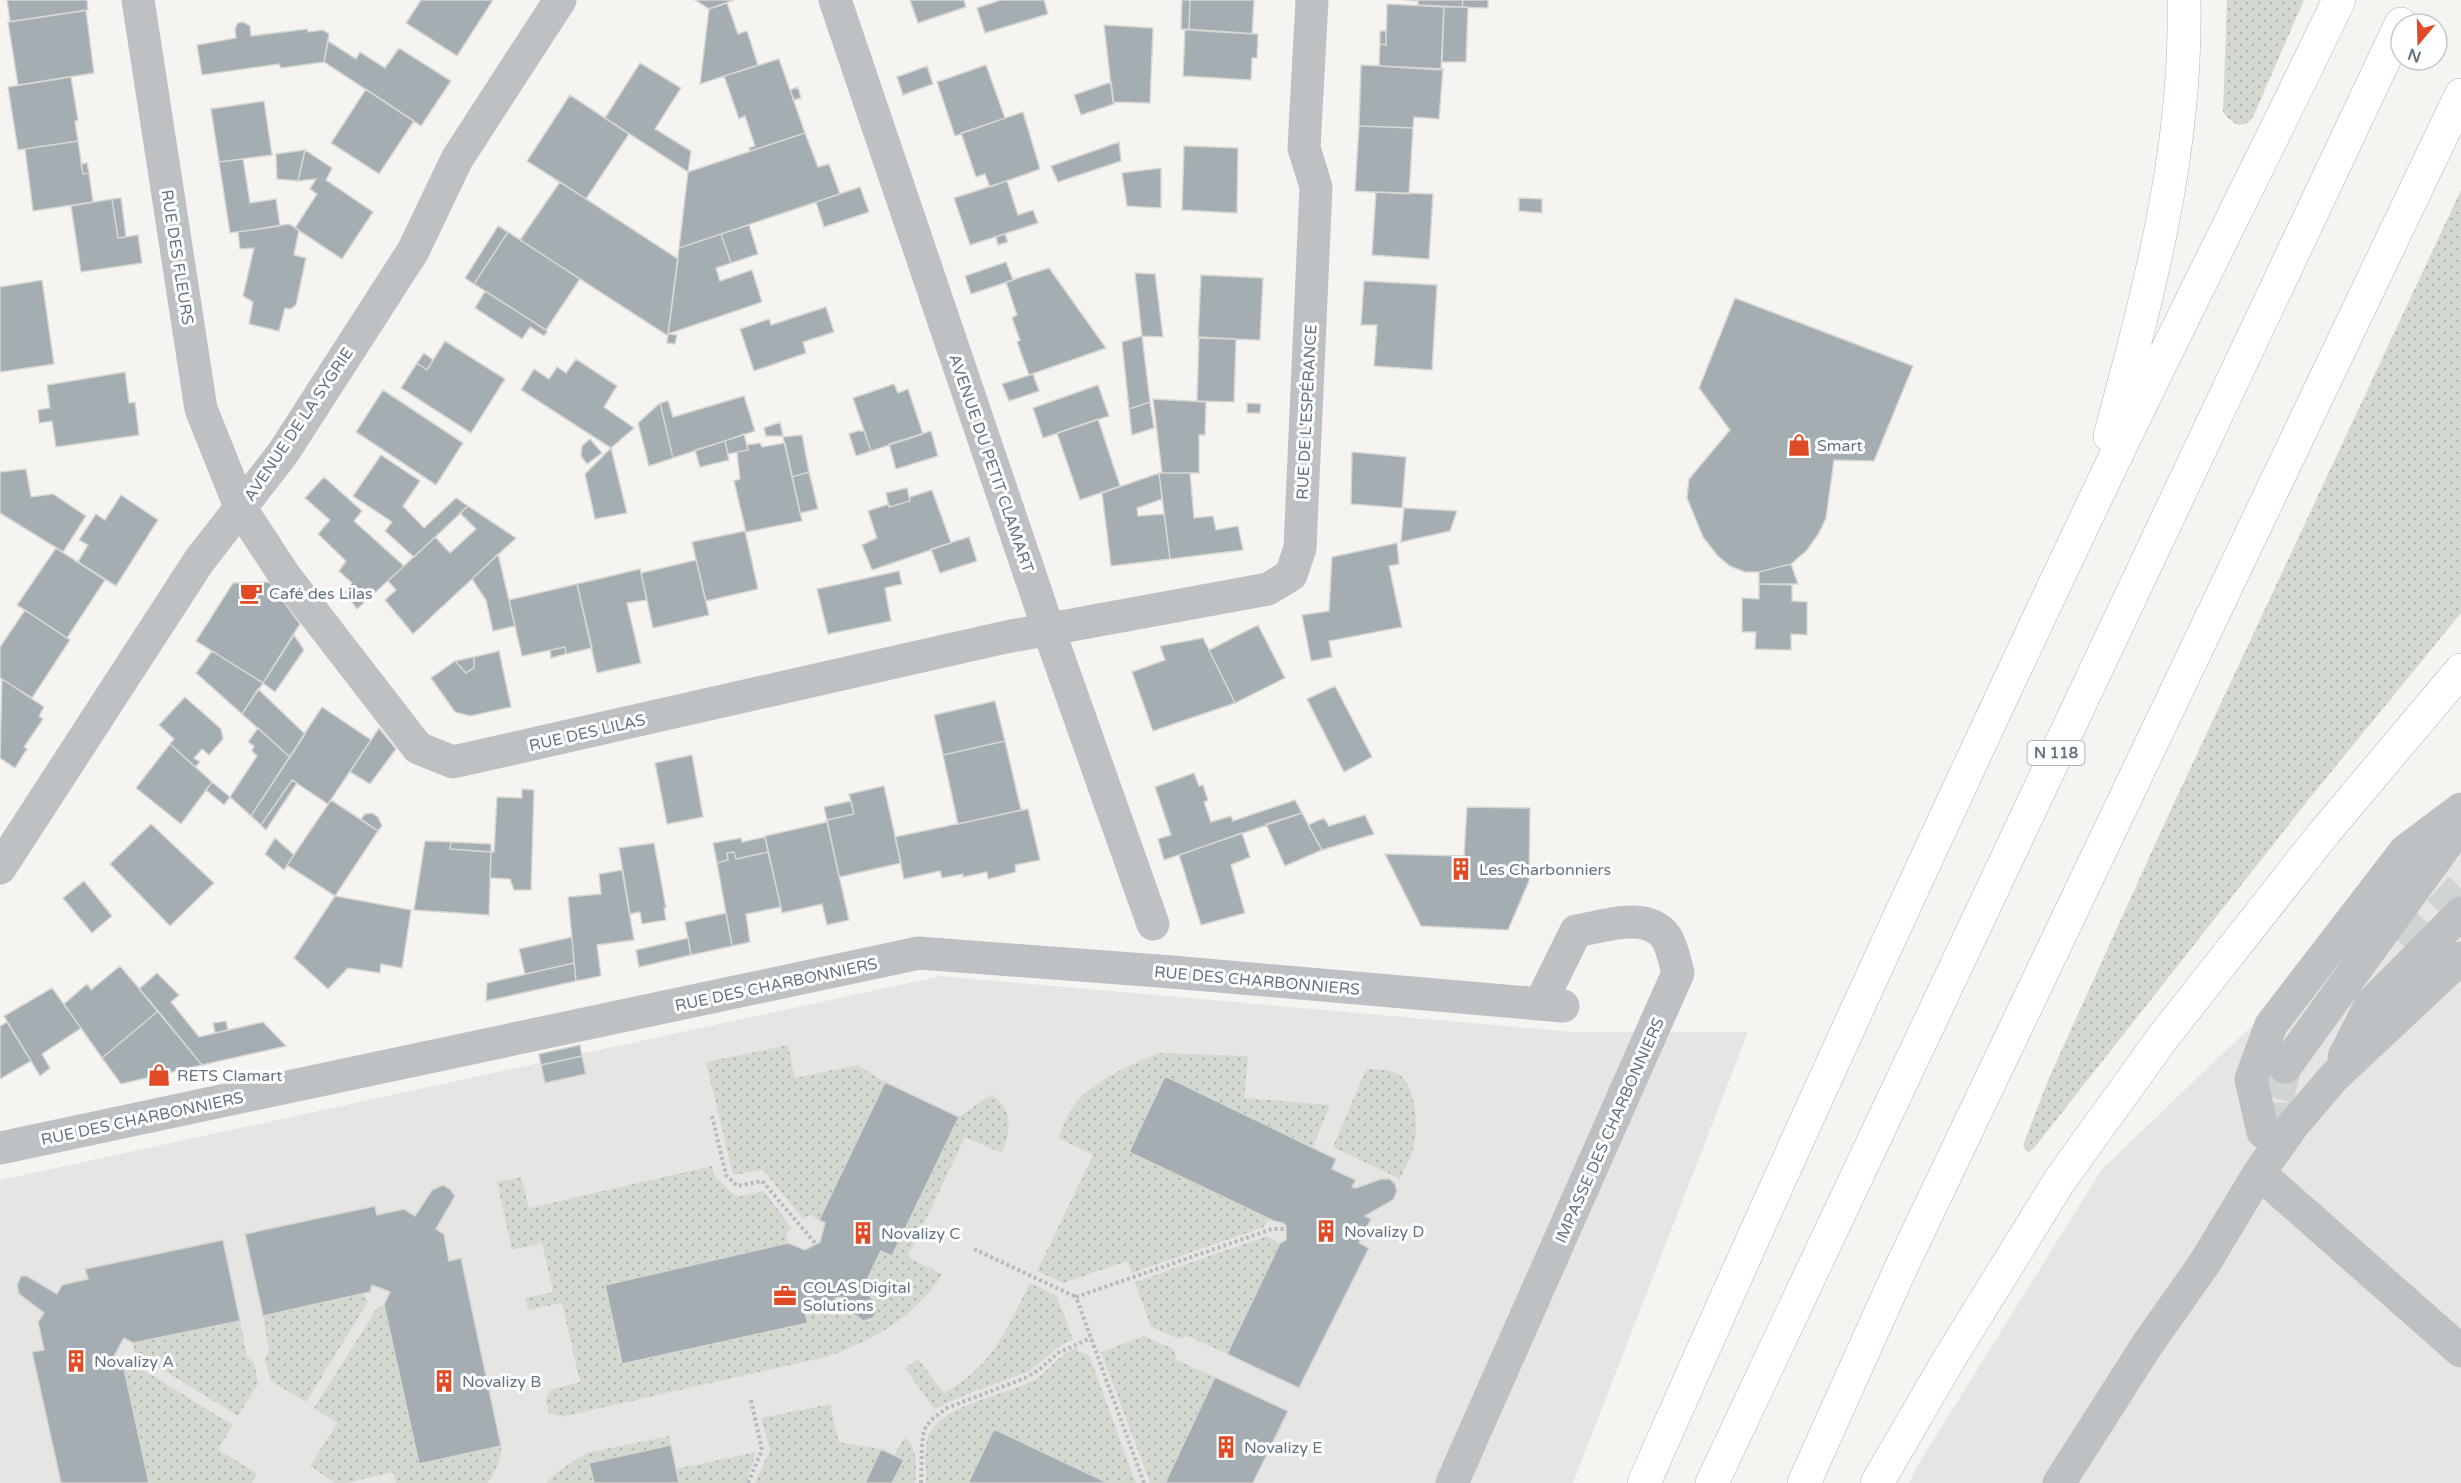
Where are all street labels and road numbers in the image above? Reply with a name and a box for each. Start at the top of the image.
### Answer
street label: RUE DES FLEURS [156,188,198,326]
street label: RUE DE L'ESPÉRANCE [1292,324,1322,500]
street label: AVENUE DE LA SYGRIE [240,344,358,505]
street label: AVENUE DU PETIT CLAMART [944,351,1038,575]
street label: RUE DES LILAS [527,710,647,756]
road number: N 118 [2028,741,2084,765]
street label: RUE DES CHARBONNIERS [673,954,879,1016]
street label: RUE DES CHARBONNIERS [1153,962,1361,1000]
street label: IMPASSE DES CHARBONNIERS [1551,1014,1669,1246]
street label: RUE DES CHARBONNIERS [39,1088,245,1150]

